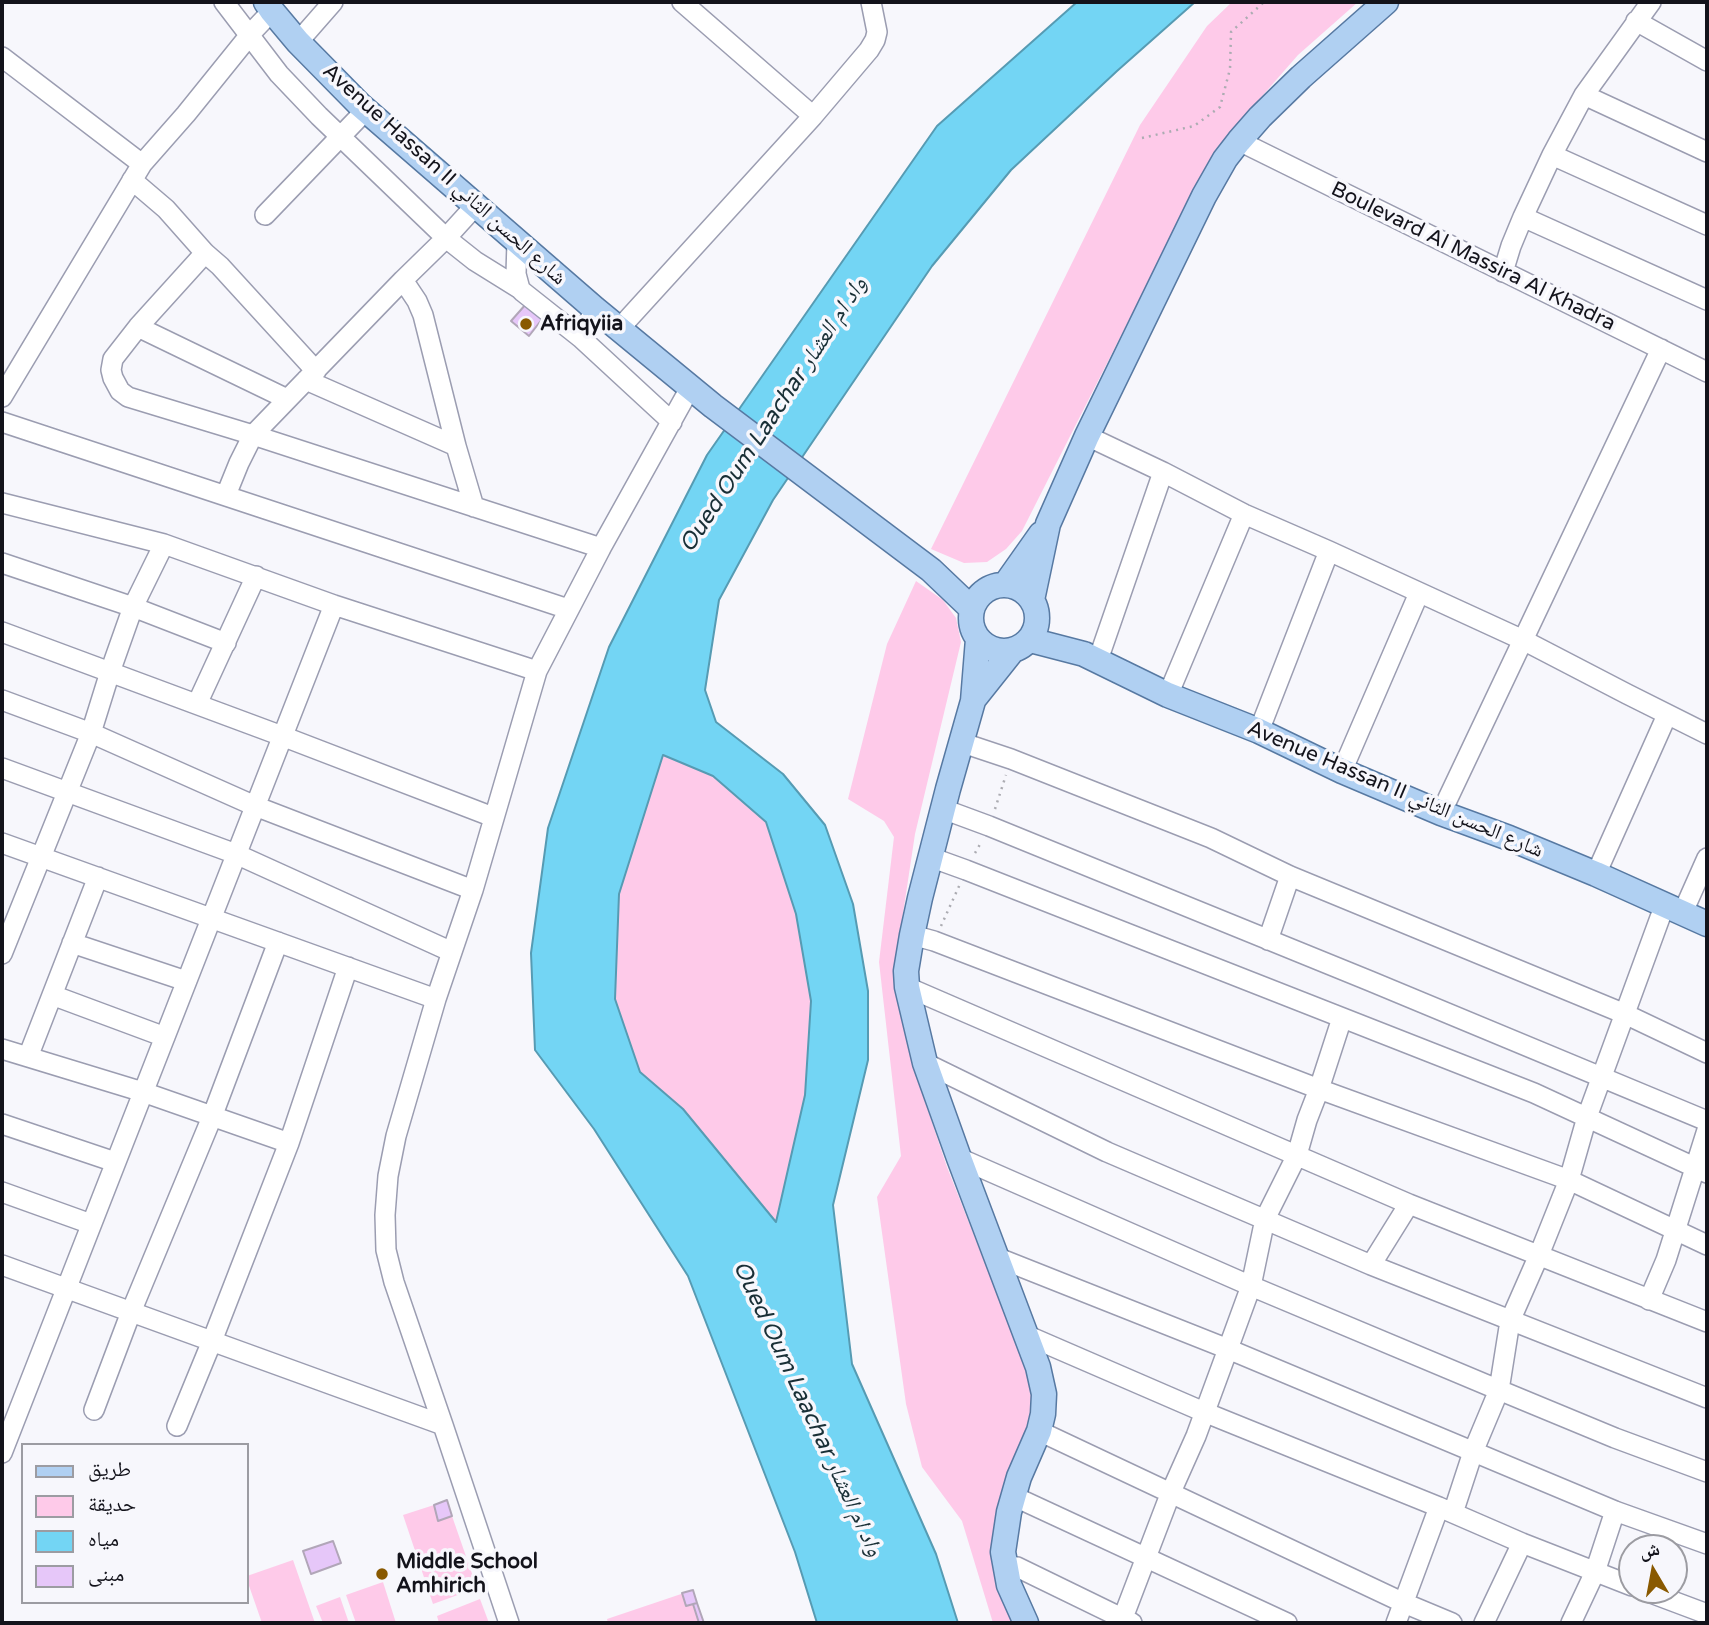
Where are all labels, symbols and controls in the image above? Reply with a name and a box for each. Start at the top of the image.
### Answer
street label: Avenue Hassan II شارع الحسن الثاني [317,59,571,291]
street label: Boulevard Al Massira Al Khadra [1327,177,1619,337]
water label: Oued Oum Laachar واد ام العشار [674,272,874,558]
place label: Afriqyiia [540,311,623,337]
marker: Afriqyiia [518,316,534,332]
street label: Avenue Hassan II شارع الحسن الثاني [1243,716,1547,864]
water label: Oued Oum Laachar واد ام العشار [726,1257,888,1561]
legend [21,1443,248,1604]
text: طريق [88,1457,131,1482]
text: حديقة [88,1492,136,1517]
text: مياه [88,1527,119,1552]
north arrow [1618,1534,1688,1604]
text: ش [1638,1538,1662,1563]
place label: Middle School Amhirich [396,1549,538,1599]
text: مبنى [88,1562,124,1587]
marker: Middle School Amhirich [374,1566,390,1582]

